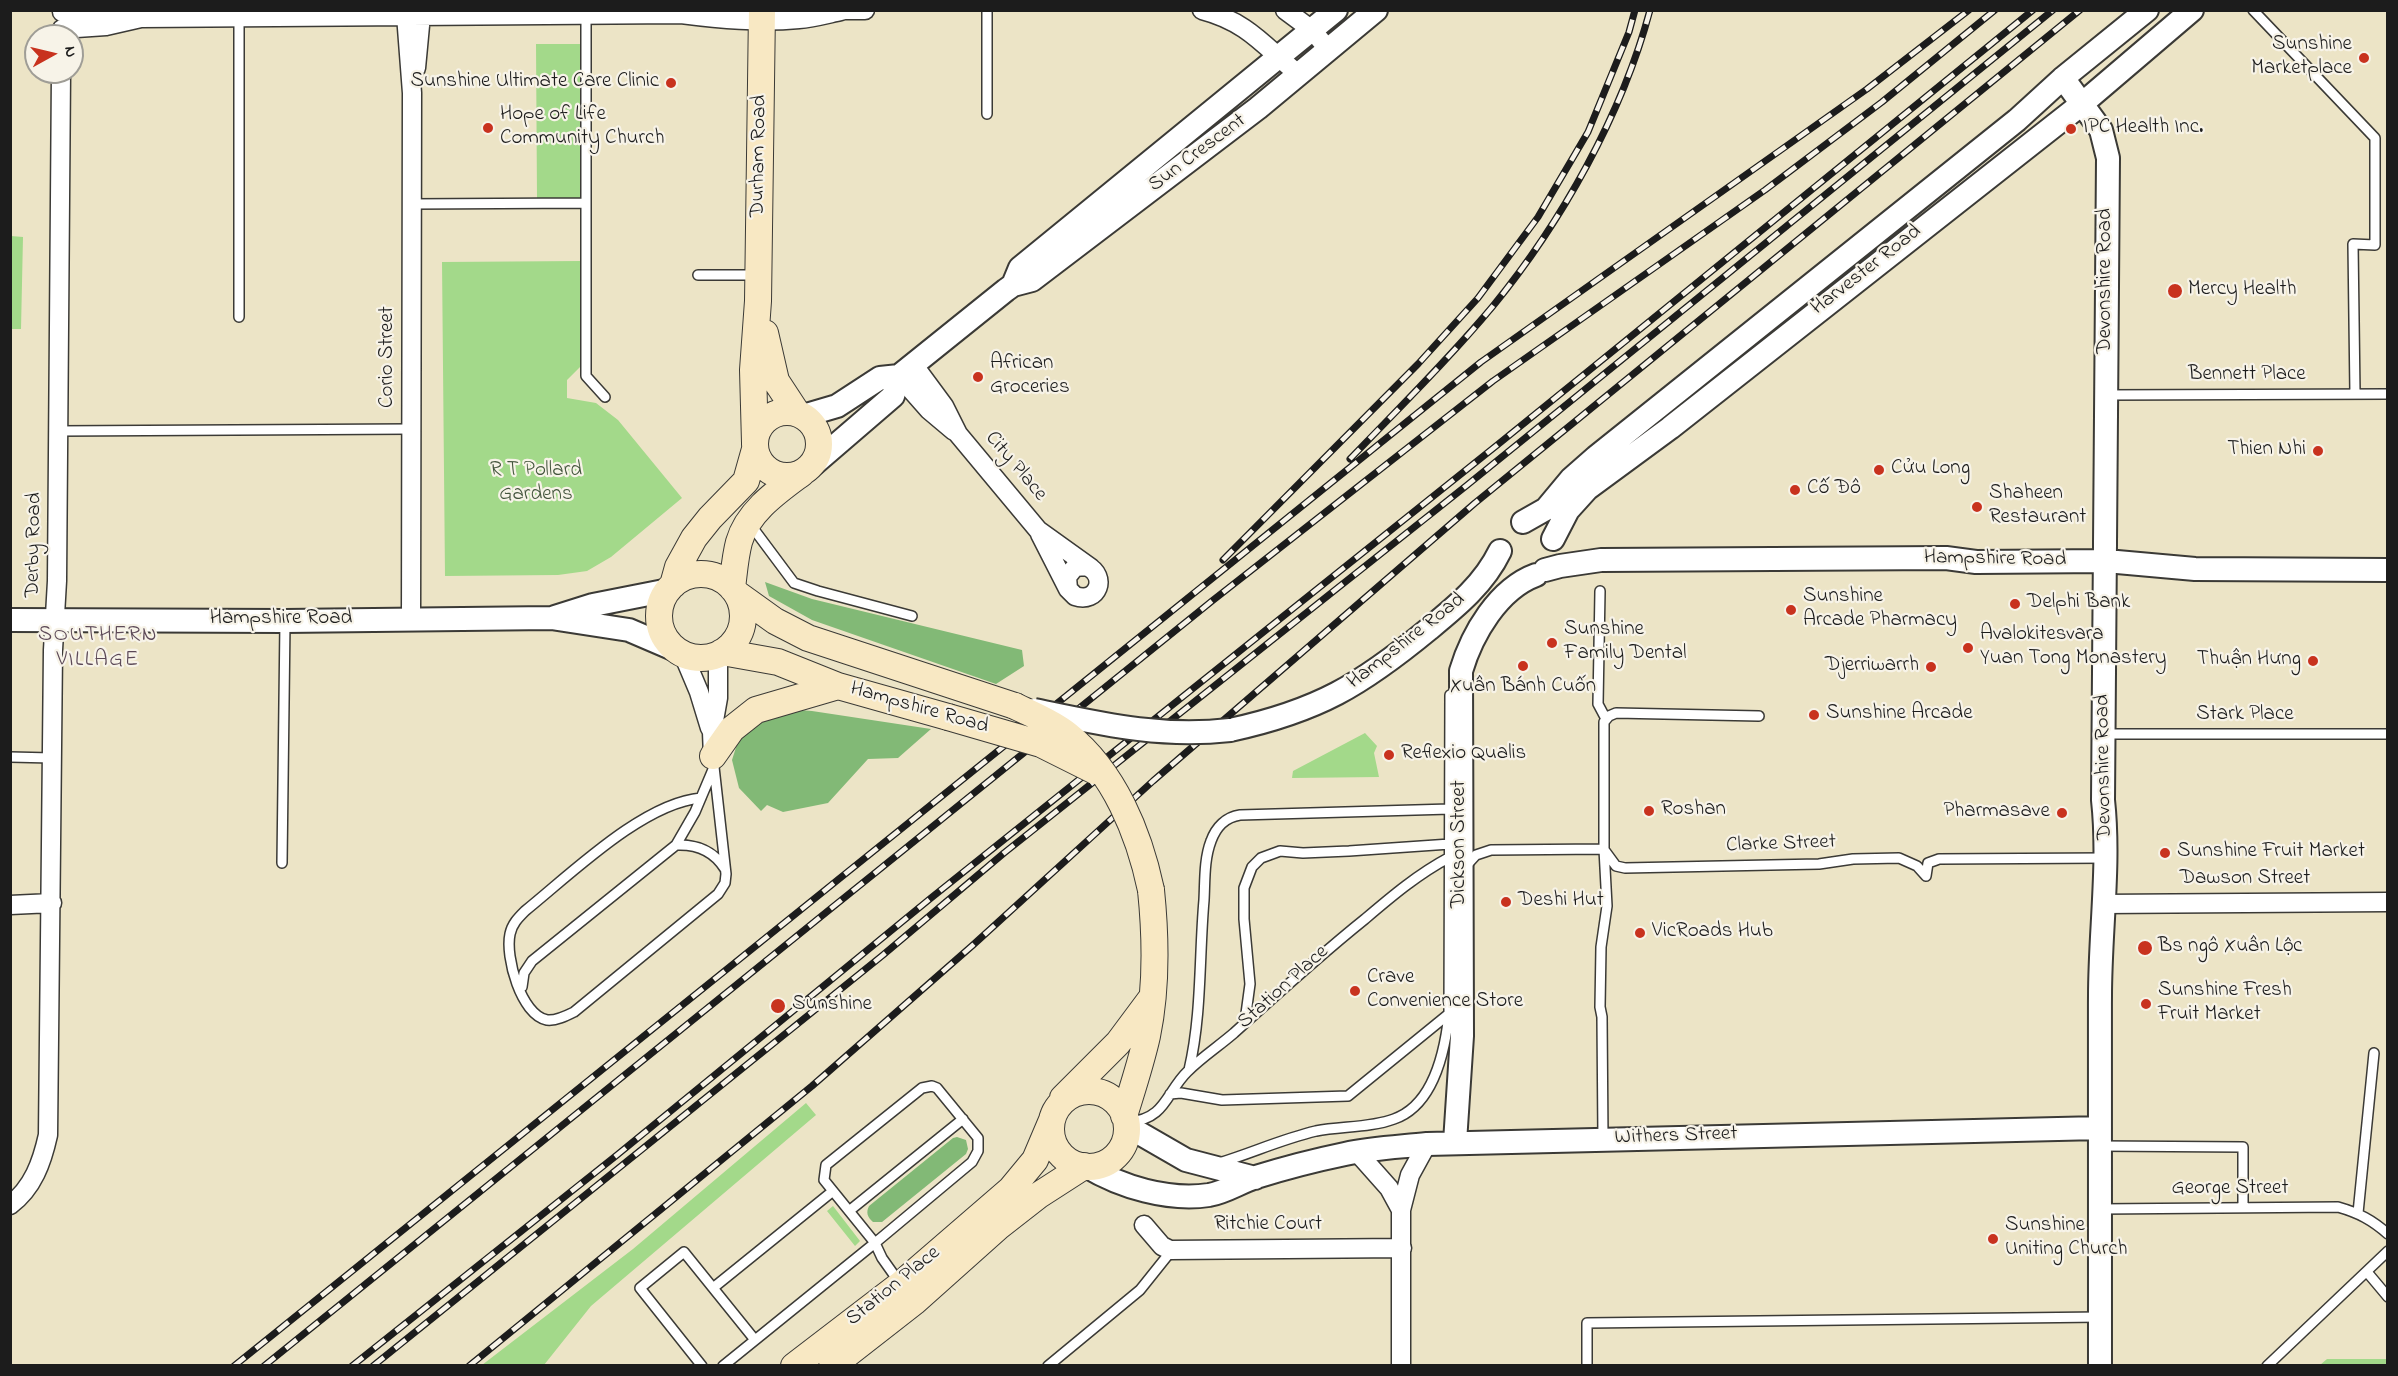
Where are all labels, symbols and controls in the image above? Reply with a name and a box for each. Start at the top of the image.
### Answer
north arrow [24,24,84,84]
place label: Sunshine Marketplace [2251,33,2352,83]
text: N [57,45,82,59]
marker: Sunshine Marketplace [2357,51,2371,65]
place label: Sunshine Ultimate Care Clinic [410,70,659,96]
marker: Sunshine Ultimate Care Clinic [664,76,678,90]
street label: Durham Road [746,95,774,217]
place label: Hope of Life Community Church [500,103,664,153]
street label: Sun Crescent [1144,109,1252,199]
place label: IPC Health Inc. [2083,116,2203,142]
marker: Hope of Life Community Church [481,121,495,135]
marker: IPC Health Inc. [2064,122,2078,136]
street label: Devonshire Road [2094,208,2120,354]
street label: Harvester Road [1807,220,1927,322]
place label: Mercy Health [2188,278,2296,304]
marker: Mercy Health [2166,282,2184,300]
street label: Corio Street [376,306,402,408]
place label: African Groceries [990,352,1070,402]
street label: Bennett Place [2188,363,2306,389]
marker: African Groceries [971,370,985,384]
street label: City Place [978,427,1052,507]
place label: Thien Nhi [2227,438,2306,464]
marker: Thien Nhi [2311,444,2325,458]
place label: Cửu Long [1891,457,1970,483]
park label: R T Pollard Gardens [490,459,582,509]
marker: Cửu Long [1872,463,1886,477]
place label: Cố Đô [1807,477,1861,503]
place label: Shaheen Restaurant [1989,482,2086,532]
marker: Cố Đô [1788,483,1802,497]
street label: Derby Road [21,492,49,598]
marker: Shaheen Restaurant [1970,500,1984,514]
street label: Hampshire Road [1924,546,2066,574]
place label: Sunshine Arcade Pharmacy [1803,585,1957,635]
street label: Hampshire Road [1343,588,1471,696]
place label: Delphi Bank [2027,591,2130,617]
marker: Delphi Bank [2008,597,2022,611]
marker: Sunshine Arcade Pharmacy [1784,603,1798,617]
street label: Hampshire Road [210,607,352,633]
place label: Sunshine Family Dental [1564,618,1687,668]
district label: SOUTHERN VILLAGE [38,623,158,674]
place label: Avalokitesvara Yuan Tong Monastery [1980,623,2166,673]
marker: Sunshine Family Dental [1545,636,1559,650]
marker: Avalokitesvara Yuan Tong Monastery [1961,641,1975,655]
place label: Thuận Hưng [2197,648,2301,674]
place label: Djerriwarrh [1825,654,1919,680]
marker: Thuận Hưng [2306,654,2320,668]
marker: Xuân Bánh Cuốn [1516,659,1530,673]
marker: Djerriwarrh [1924,660,1938,674]
place label: Xuân Bánh Cuốn [1450,675,1596,701]
street label: Hampshire Road [847,677,991,741]
street label: Devonshire Road [2091,694,2119,840]
place label: Sunshine Arcade [1826,702,1973,728]
street label: Stark Place [2196,703,2294,729]
marker: Sunshine Arcade [1807,708,1821,722]
place label: Reflexio Qualis [1401,742,1526,768]
marker: Reflexio Qualis [1382,748,1396,762]
street label: Dickson Street [1448,780,1474,908]
place label: Roshan [1661,798,1726,824]
place label: Pharmasave [1943,800,2050,826]
marker: Roshan [1642,804,1656,818]
marker: Pharmasave [2055,806,2069,820]
street label: Clarke Street [1726,830,1836,860]
place label: Sunshine Fruit Market [2177,840,2365,866]
marker: Sunshine Fruit Market [2158,846,2172,860]
street label: Dawson Street [2180,867,2310,893]
place label: Deshi Hut [1518,889,1604,915]
marker: Deshi Hut [1499,895,1513,909]
place label: VicRoads Hub [1652,920,1773,946]
marker: VicRoads Hub [1633,926,1647,940]
place label: Bs ngô Xuân Lộc [2158,935,2302,961]
marker: Bs ngô Xuân Lộc [2136,939,2154,957]
street label: Station Place [1233,941,1335,1035]
place label: Crave Convenience Store [1367,966,1523,1016]
place label: Sunshine Fresh Fruit Market [2158,979,2292,1029]
marker: Crave Convenience Store [1348,984,1362,998]
place label: Sunshine [792,993,872,1019]
marker: Sunshine [769,997,787,1015]
marker: Sunshine Fresh Fruit Market [2139,997,2153,1011]
street label: Withers Street [1614,1122,1738,1152]
street label: George Street [2171,1177,2289,1203]
street label: Ritchie Court [1214,1213,1322,1239]
place label: Sunshine Uniting Church [2005,1214,2128,1264]
marker: Sunshine Uniting Church [1986,1232,2000,1246]
street label: Station Place [842,1241,946,1333]

